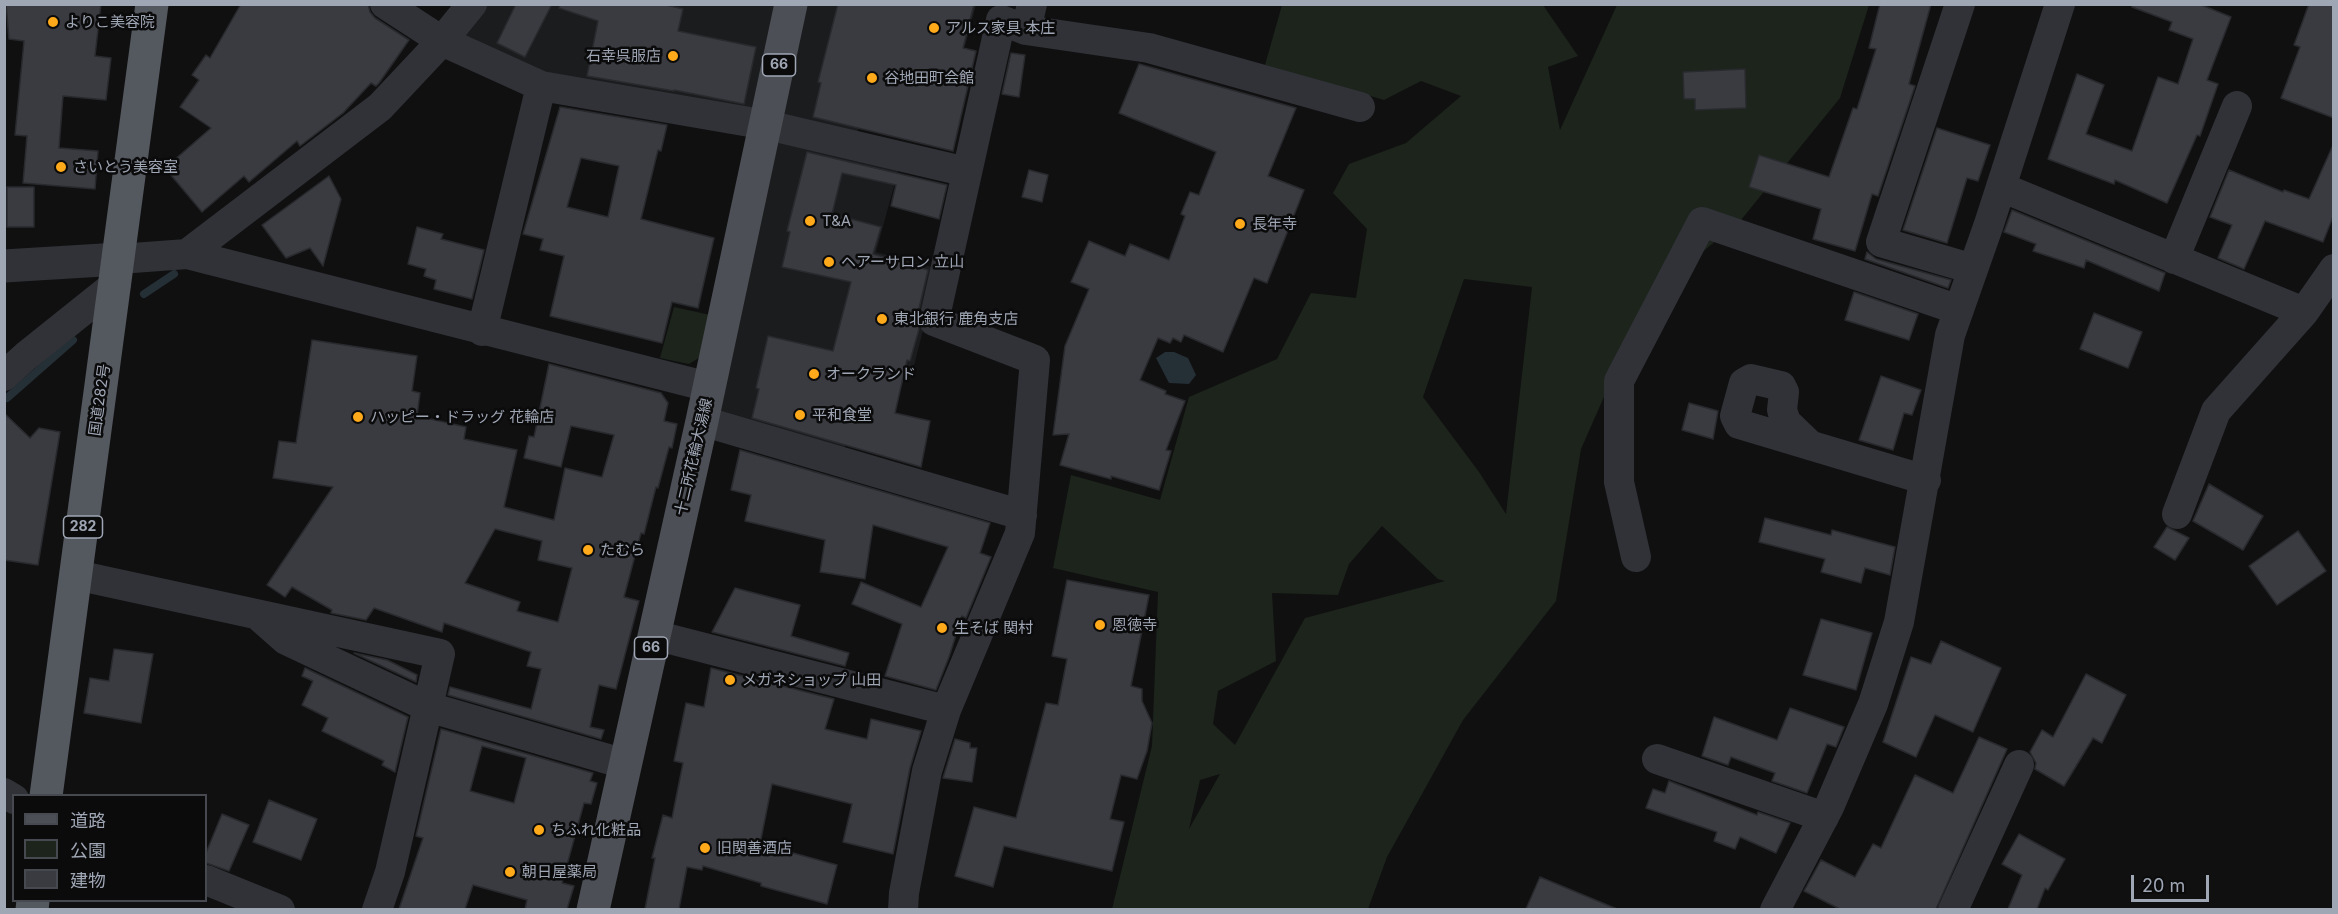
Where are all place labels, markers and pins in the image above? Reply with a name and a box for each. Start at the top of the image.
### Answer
place label: よりこ美容院 [65,13,155,31]
marker: よりこ美容院 [46,15,60,29]
place label: アルス家具 本庄 [946,19,1055,37]
marker: アルス家具 本庄 [927,21,941,35]
place label: 石幸呉服店 [586,47,661,65]
marker: 石幸呉服店 [666,49,680,63]
place label: 谷地田町会館 [884,69,974,87]
marker: 谷地田町会館 [865,71,879,85]
place label: さいとう美容室 [73,158,178,176]
marker: さいとう美容室 [54,160,68,174]
place label: T&A [822,212,851,230]
marker: T&A [803,214,817,228]
place label: 長年寺 [1252,215,1297,233]
marker: 長年寺 [1233,217,1247,231]
place label: ヘアーサロン 立山 [841,253,964,271]
marker: ヘアーサロン 立山 [822,255,836,269]
place label: 東北銀行 鹿角支店 [894,310,1018,328]
marker: 東北銀行 鹿角支店 [875,312,889,326]
place label: オークランド [826,365,916,383]
marker: オークランド [807,367,821,381]
place label: 平和食堂 [812,406,872,424]
place label: ハッピー・ドラッグ 花輪店 [370,408,554,426]
marker: 平和食堂 [793,408,807,422]
marker: ハッピー・ドラッグ 花輪店 [351,410,365,424]
place label: たむら [600,541,645,559]
marker: たむら [581,543,595,557]
place label: 恩徳寺 [1112,616,1157,634]
marker: 恩徳寺 [1093,618,1107,632]
place label: 生そば 関村 [954,619,1033,637]
marker: 生そば 関村 [935,621,949,635]
place label: メガネショップ 山田 [742,671,881,689]
marker: メガネショップ 山田 [723,673,737,687]
place label: ちふれ化粧品 [551,821,641,839]
marker: ちふれ化粧品 [532,823,546,837]
place label: 旧関善酒店 [717,839,792,857]
marker: 旧関善酒店 [698,841,712,855]
place label: 朝日屋薬局 [522,863,597,881]
marker: 朝日屋薬局 [503,865,517,879]

